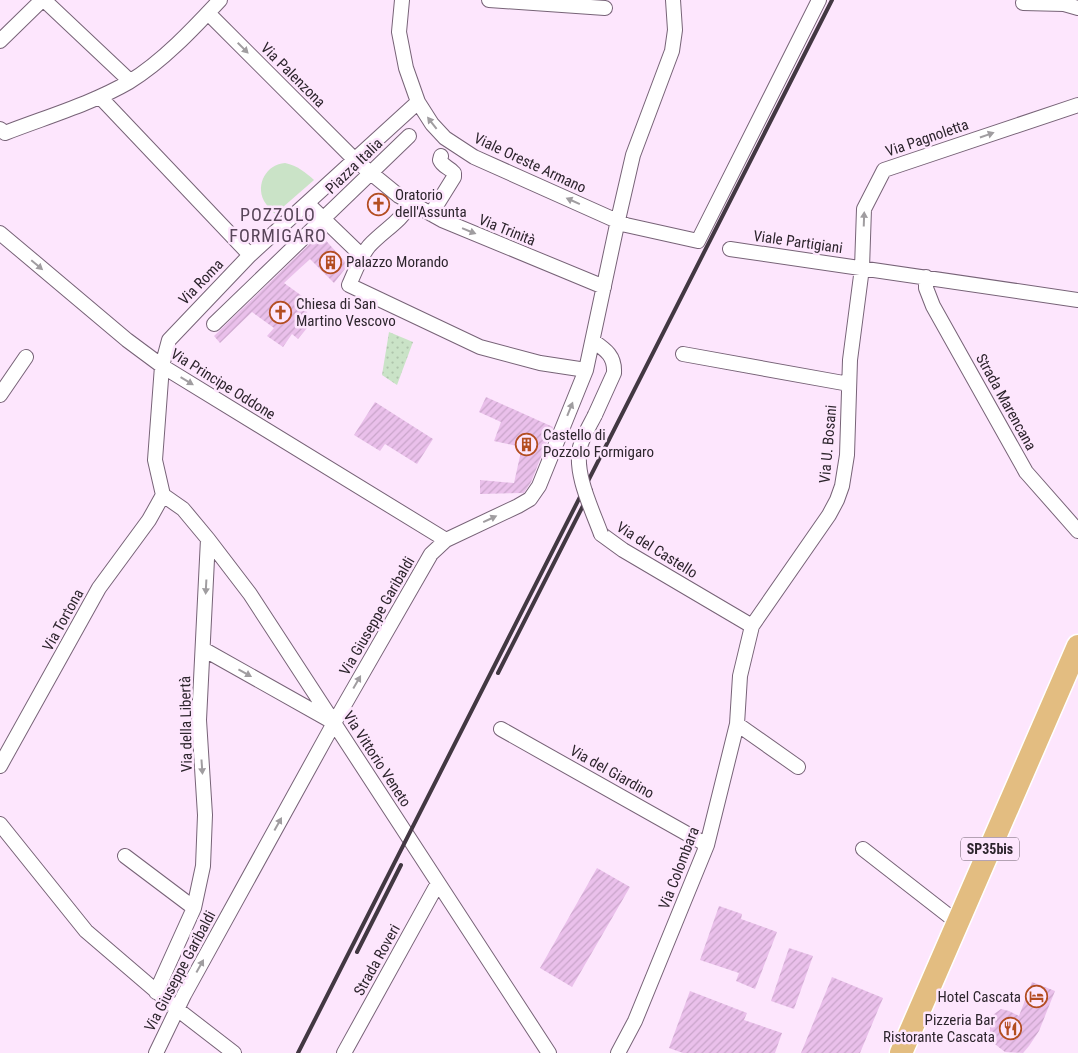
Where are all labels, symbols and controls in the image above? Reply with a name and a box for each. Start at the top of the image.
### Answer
street label: Via Palenzona [257,39,329,111]
one-way arrow [237,41,249,53]
street label: Via Pagnoletta [883,115,971,161]
one-way arrow [427,117,438,130]
street label: Viale Oreste Armano [471,129,589,197]
one-way arrow [980,131,995,139]
street label: Piazza Italia [322,134,386,198]
place label: Oratorio dell'Assunta [395,186,467,221]
church icon: Oratorio dell'Assunta [367,192,391,216]
one-way arrow [566,196,580,204]
district label: POZZOLO FORMIGARO [229,204,327,246]
street label: Via Trinità [476,210,538,250]
one-way arrow [860,211,868,227]
street label: Viale Partigiani [752,227,844,257]
one-way arrow [462,228,476,236]
building icon: Palazzo Morando [318,250,342,274]
place label: Palazzo Morando [346,253,449,271]
street label: Via Roma [175,255,227,309]
one-way arrow [31,259,44,270]
place label: Chiesa di San Martino Vescovo [296,295,396,330]
church icon: Chiesa di San Martino Vescovo [268,301,292,325]
street label: Via Principe Oddone [167,345,279,423]
street label: Strada Marencana [972,351,1040,453]
one-way arrow [181,376,194,386]
one-way arrow [567,402,575,416]
street label: Via U. Bosani [816,404,840,484]
place label: Castello di Pozzolo Formigaro [543,426,654,461]
building icon: Castello di Pozzolo Formigaro [515,432,539,456]
one-way arrow [483,515,497,523]
street label: Via del Castello [613,518,701,582]
street label: Via Giuseppe Garibaldi [336,553,418,679]
one-way arrow [201,580,209,596]
street label: Via Tortona [39,586,87,654]
one-way arrow [239,668,252,677]
street label: Via della Libertà [176,676,196,772]
one-way arrow [353,676,362,689]
street label: Via Vittorio Veneto [339,708,415,810]
street label: Via del Giardino [567,741,657,803]
one-way arrow [199,759,207,775]
one-way arrow [274,817,282,831]
street label: Via Colombara [655,824,703,912]
road number: SP35bis [961,838,1019,861]
street label: Via Giuseppe Garibaldi [141,908,219,1034]
street label: Strada Roveri [350,921,404,999]
one-way arrow [195,960,204,973]
hotel icon: Hotel Cascata [1025,985,1049,1009]
place label: Hotel Cascata [938,988,1021,1006]
place label: Pizzeria Bar Ristorante Cascata [883,1011,995,1046]
restaurant icon: Pizzeria Bar Ristorante Cascata [999,1017,1023,1041]

